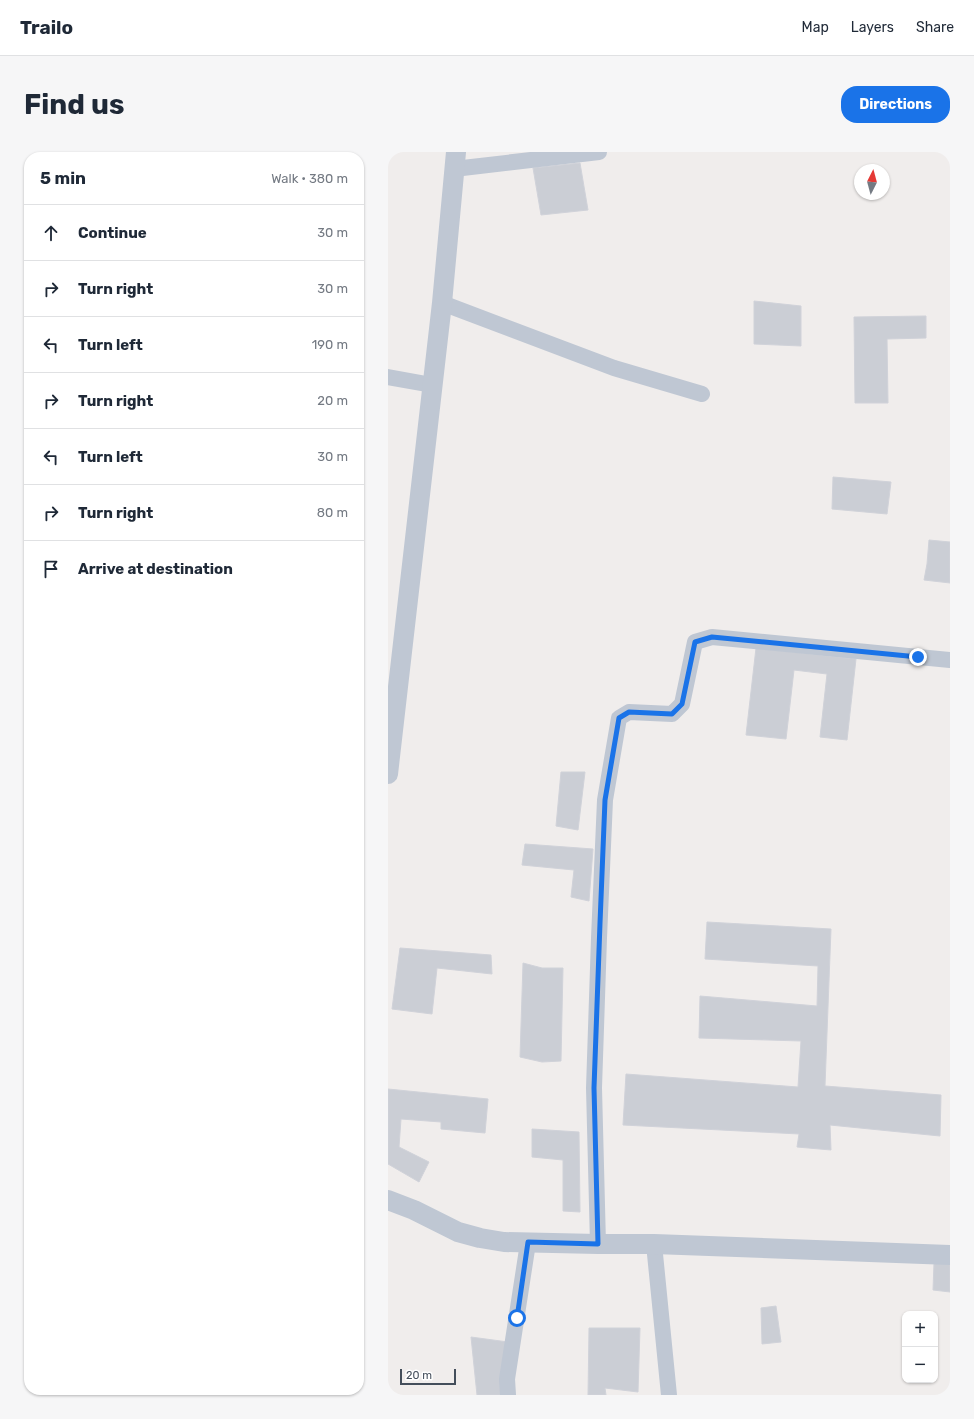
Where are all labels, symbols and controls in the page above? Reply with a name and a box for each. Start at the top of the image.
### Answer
text: Trailo [20,16,73,39]
text: Map [802,19,829,36]
text: Layers [851,19,894,36]
text: Share [916,19,954,36]
button: Directions [841,86,950,123]
text: Find us [24,88,124,121]
north arrow [854,164,890,200]
text: 5 min [40,168,86,188]
text: Walk · 380 m [271,171,348,186]
icon: ahead [40,222,62,244]
text: Continue [78,224,147,242]
text: 30 m [317,225,348,240]
icon: right [40,278,62,300]
text: Turn right [78,280,153,298]
text: 30 m [317,281,348,296]
icon: left [40,334,62,356]
text: Turn left [78,336,143,354]
text: 190 m [312,337,348,352]
icon: right [40,390,62,412]
text: Turn right [78,392,153,410]
text: 20 m [317,393,348,408]
icon: left [40,446,62,468]
text: Turn left [78,448,143,466]
text: 30 m [317,449,348,464]
icon: right [40,502,62,524]
text: Turn right [78,504,153,522]
text: 80 m [317,505,348,520]
icon: arrive [40,558,62,580]
text: Arrive at destination [78,560,233,578]
route end [909,648,927,666]
route start [508,1309,526,1327]
map controls [902,1311,938,1383]
button: + [902,1311,938,1347]
button: − [902,1347,938,1383]
scale bar [400,1367,456,1386]
text: 20 m [406,1369,432,1382]

